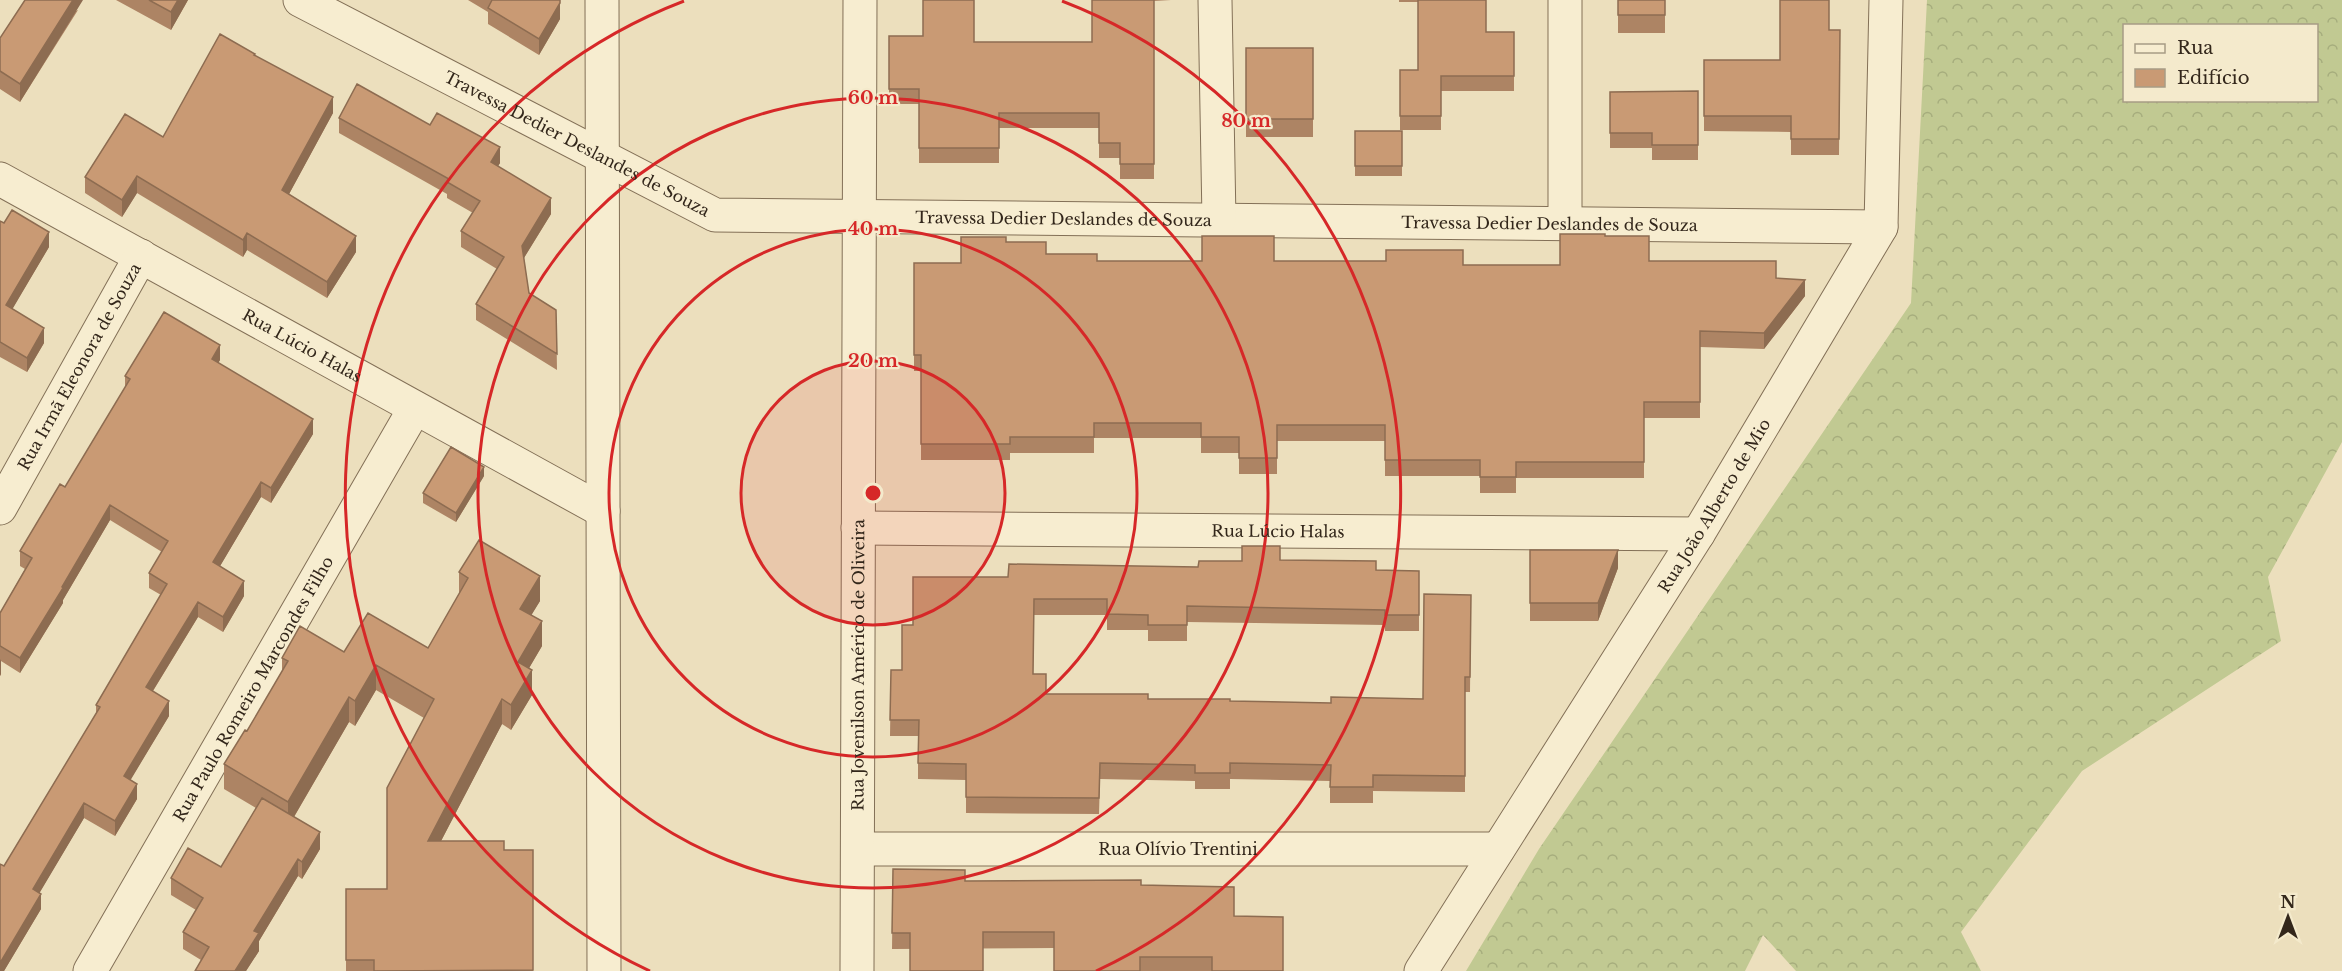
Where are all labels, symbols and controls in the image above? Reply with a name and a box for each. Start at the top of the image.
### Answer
legend [2123,24,2318,102]
text: Rua [2177,37,2213,59]
street label: Travessa Dedier Deslandes de Souza [441,66,713,221]
text: Edifício [2177,67,2250,89]
text: 60 m [848,87,898,109]
text: 80 m [1221,110,1271,132]
street label: Travessa Dedier Deslandes de Souza [915,207,1212,230]
street label: Travessa Dedier Deslandes de Souza [1401,212,1698,235]
text: 40 m [848,218,898,240]
street label: Rua Irmã Eleonora de Souza [13,259,145,474]
street label: Rua Lúcio Halas [239,305,365,386]
text: 20 m [848,350,898,372]
street label: Rua João Alberto de Mio [1653,415,1775,596]
centre of rings [863,483,883,503]
street label: Rua Jovenilson Américo de Oliveira [847,519,868,811]
street label: Rua Lúcio Halas [1211,521,1345,541]
street label: Rua Paulo Romeiro Marcondes Filho [169,552,337,825]
street label: Rua Olívio Trentini [1098,839,1258,859]
north arrow [2258,887,2318,947]
text: N [2280,892,2296,912]

